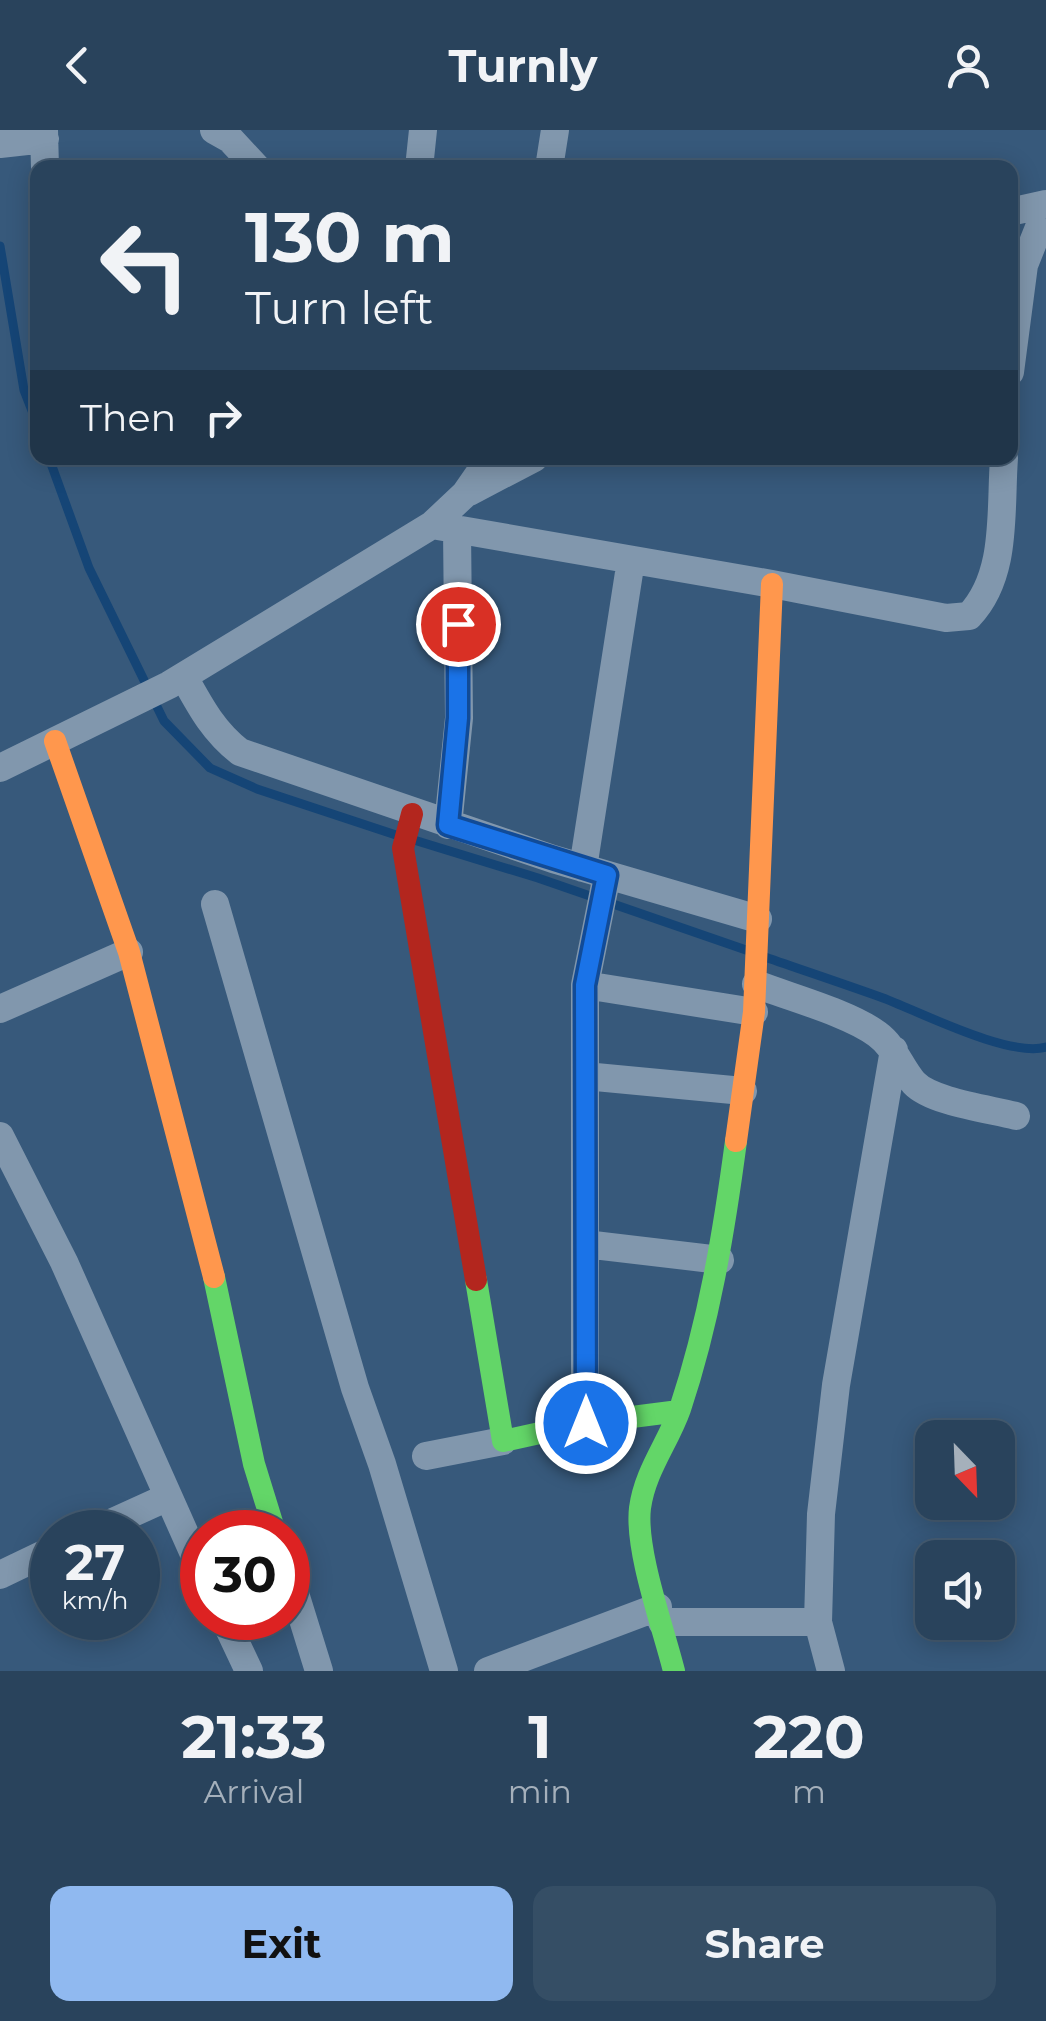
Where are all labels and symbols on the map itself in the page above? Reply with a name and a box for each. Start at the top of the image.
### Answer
pin [416,582,501,667]
position arrow [534,1371,638,1475]
north arrow [915,1420,1015,1520]
speed limit sign: 30 [180,1510,310,1640]

